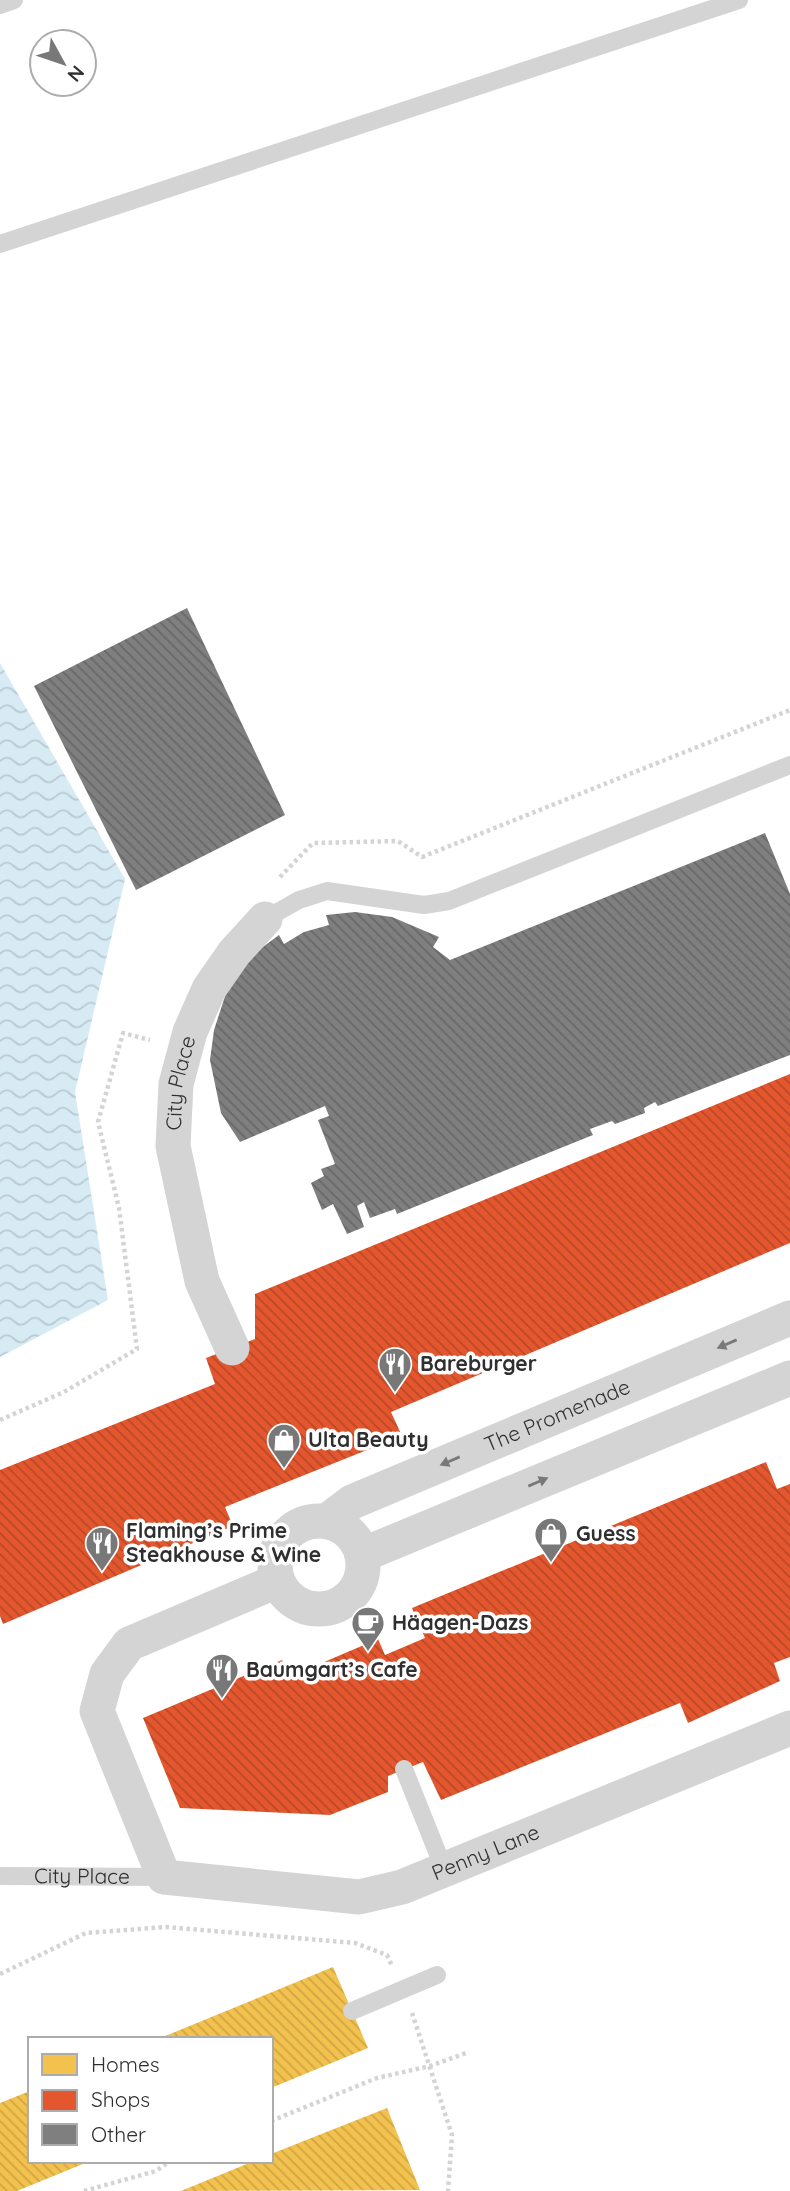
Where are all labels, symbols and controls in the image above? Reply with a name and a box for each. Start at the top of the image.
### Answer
north arrow [28,28,98,98]
text: N [62,61,90,87]
street label: City Place [160,1033,200,1131]
one-way arrow [717,1338,737,1350]
restaurant icon: Bareburger [376,1345,414,1394]
place label: Bareburger [420,1350,537,1376]
street label: The Promenade [480,1373,634,1457]
shop icon: Ulta Beauty [265,1421,303,1470]
place label: Ulta Beauty [308,1426,429,1452]
one-way arrow [439,1456,460,1467]
one-way arrow [528,1476,549,1487]
shop icon: Guess [532,1515,570,1564]
place label: Flaming’s Prime Steakhouse & Wine [126,1517,321,1567]
place label: Guess [576,1520,636,1546]
restaurant icon: Flaming’s Prime Steakhouse & Wine [83,1524,121,1573]
cafe icon: Häagen-Dazs [349,1604,387,1653]
place label: Häagen-Dazs [392,1609,528,1635]
restaurant icon: Baumgart’s Cafe [203,1651,241,1700]
place label: Baumgart’s Cafe [246,1656,418,1682]
street label: Penny Lane [428,1818,543,1885]
street label: City Place [34,1862,130,1889]
legend [28,2037,273,2163]
text: Homes [91,2051,160,2077]
text: Shops [91,2086,150,2112]
text: Other [91,2121,146,2147]

